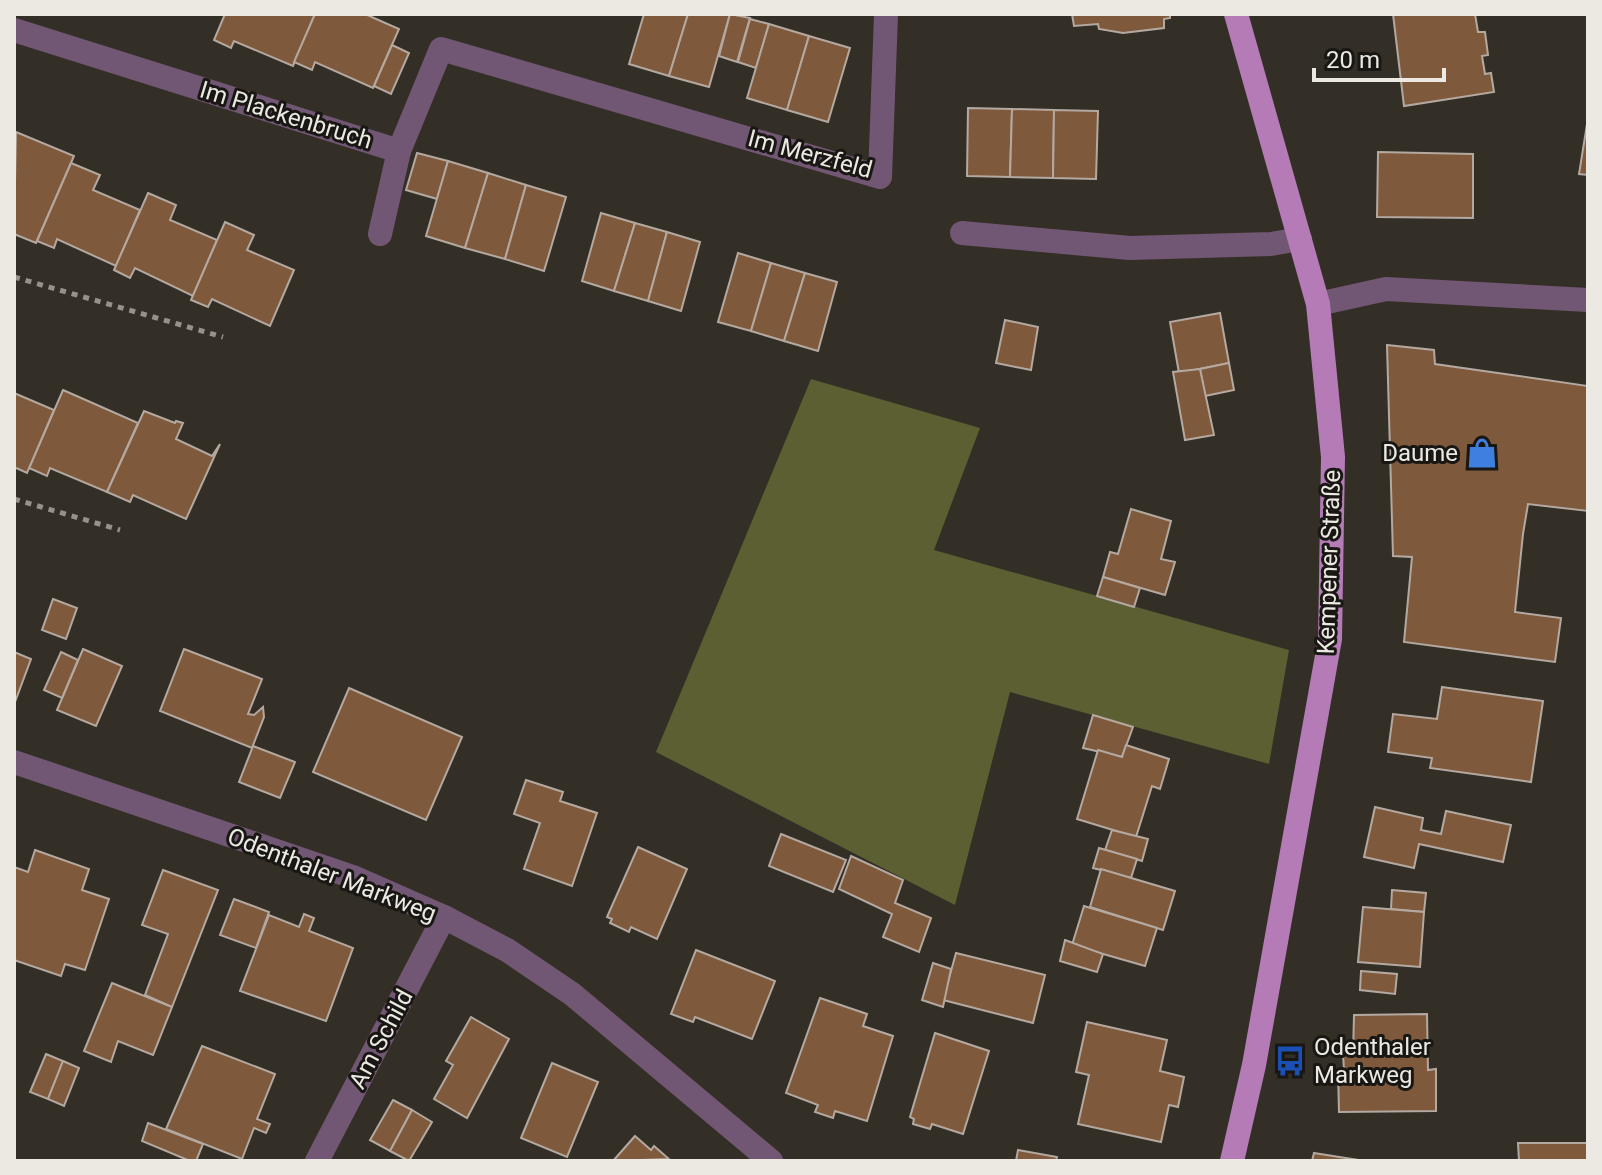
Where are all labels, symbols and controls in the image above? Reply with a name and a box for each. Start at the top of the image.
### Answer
scale bar [1314,32,1444,82]
text: 20 m [1326,46,1380,74]
street label: Im Plackenbruch [196,75,376,155]
street label: Im Merzfeld [745,124,875,184]
shop icon: Daume [1465,436,1499,470]
place label: Daume [1382,439,1458,467]
street label: Kempener Straße [1312,469,1346,655]
street label: Odenthaler Markweg [224,822,440,928]
street label: Am Schild [343,985,419,1093]
place label: Odenthaler Markweg [1314,1033,1431,1089]
bus stop icon: Odenthaler Markweg [1273,1044,1307,1078]

